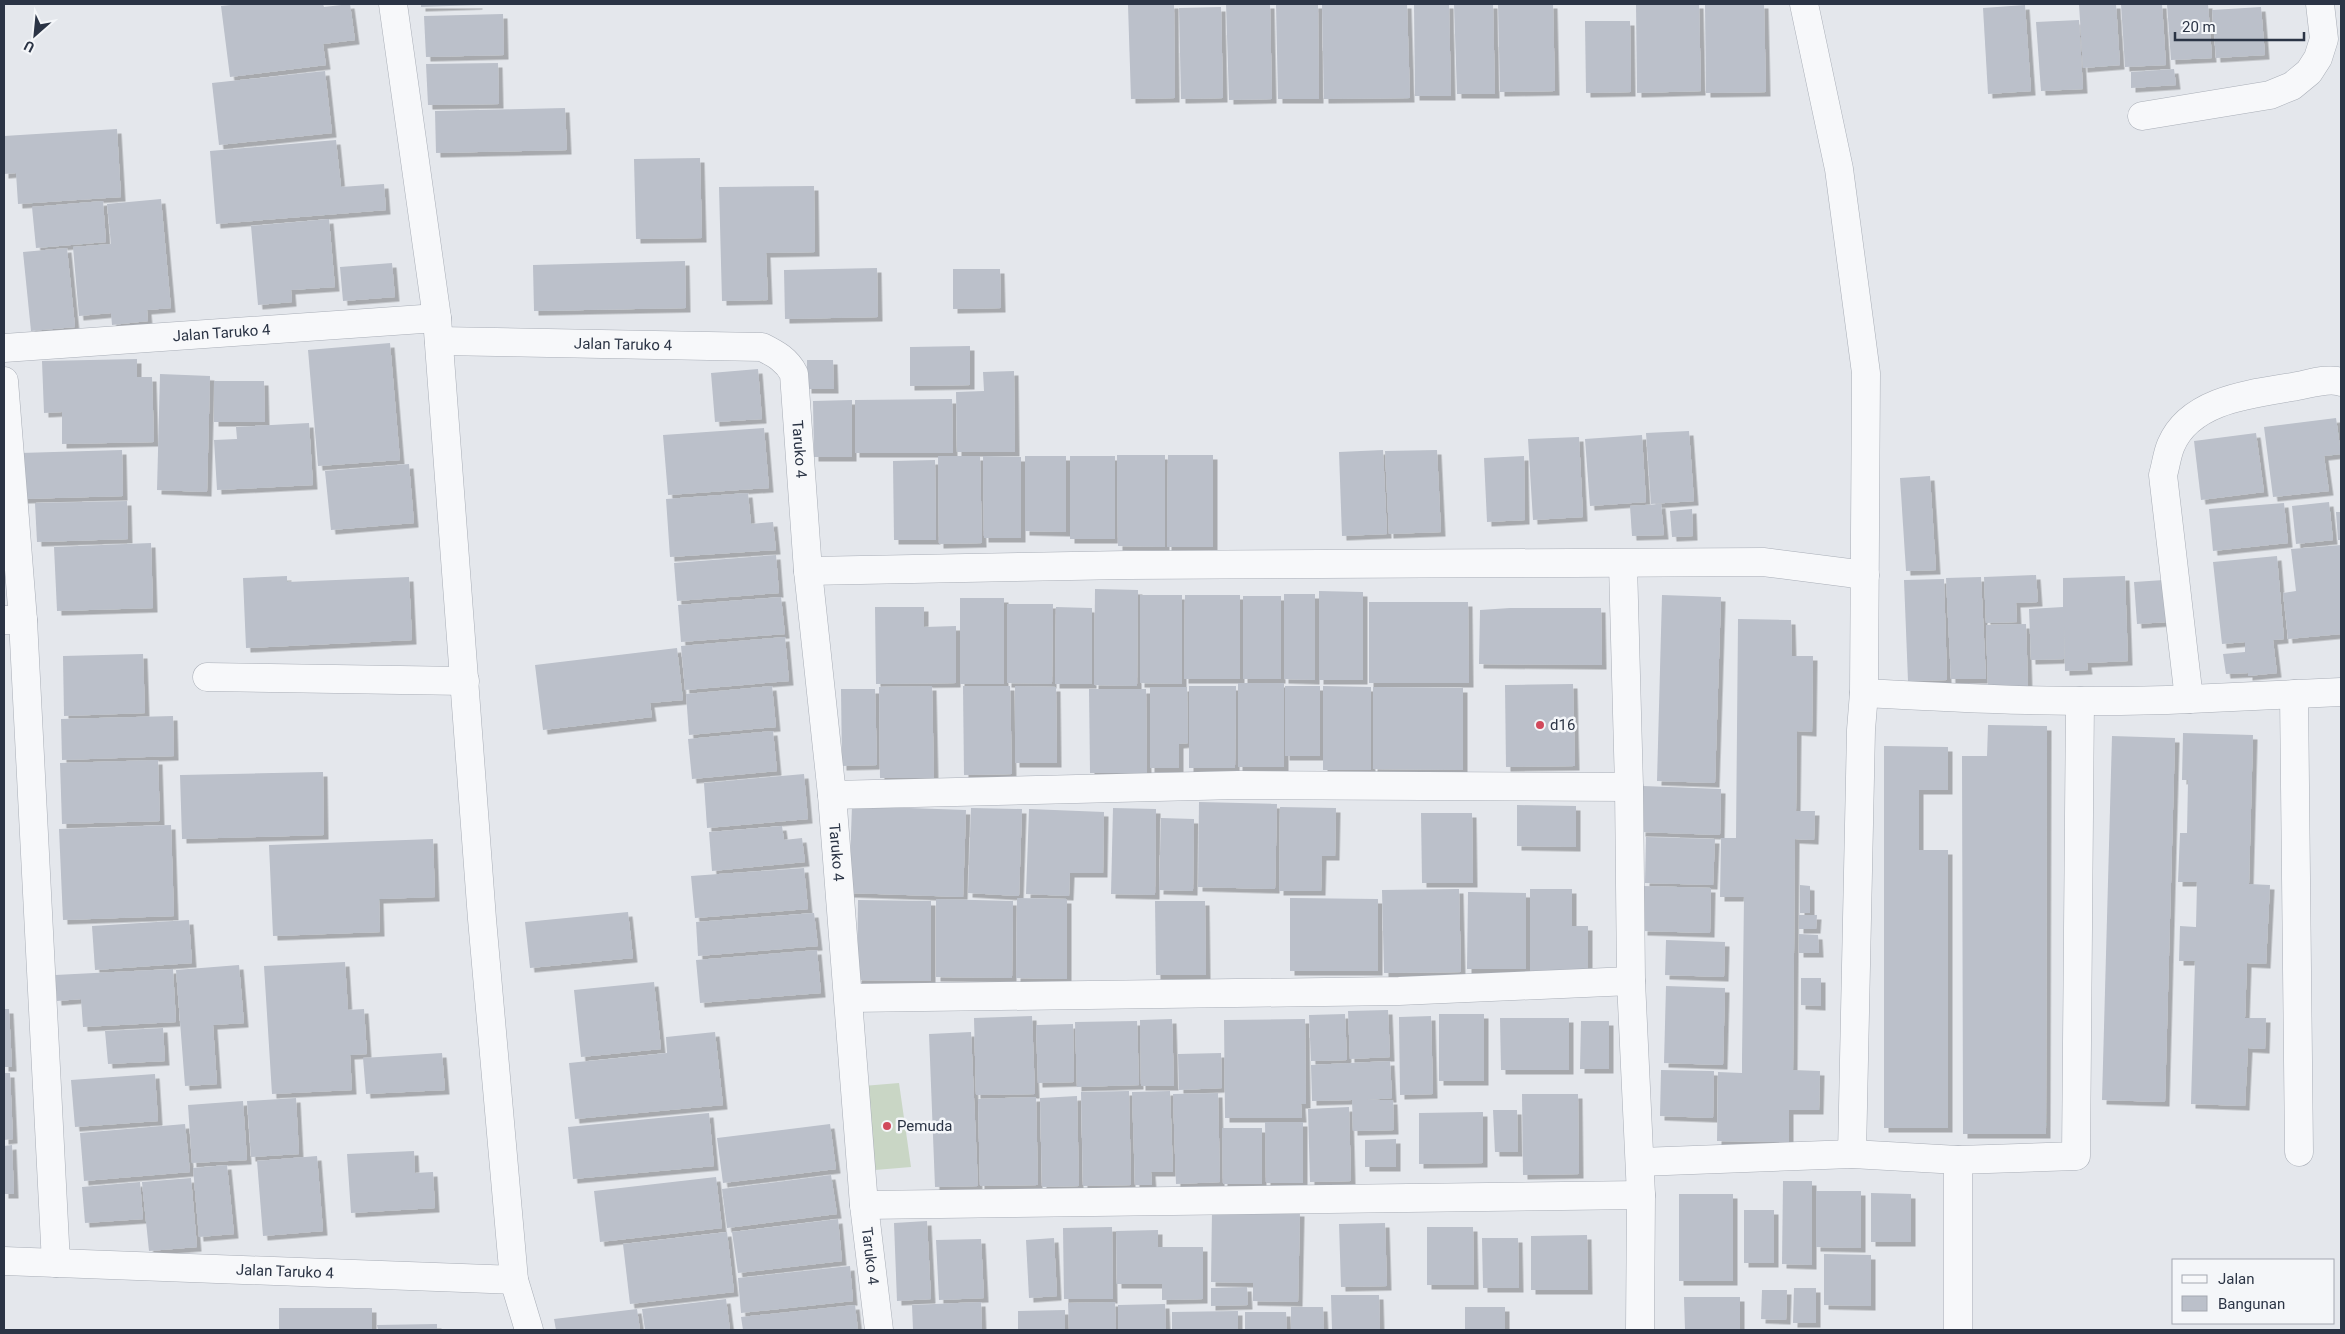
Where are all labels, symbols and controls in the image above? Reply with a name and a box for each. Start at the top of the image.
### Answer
north arrow [10,10,60,60]
scale bar [2175,10,2304,42]
text: 20 m [2182,18,2216,36]
text: U [21,37,37,56]
street label: Jalan Taruko 4 [172,321,272,345]
street label: Jalan Taruko 4 [574,335,673,354]
street label: Taruko 4 [788,419,810,479]
place label: d16 [1550,716,1575,734]
marker: d16 [1534,719,1546,731]
street label: Taruko 4 [825,823,848,882]
place label: Pemuda [897,1117,952,1135]
marker: Pemuda [881,1120,893,1132]
street label: Taruko 4 [858,1226,883,1286]
legend [2172,1259,2335,1324]
street label: Jalan Taruko 4 [235,1261,335,1282]
text: Jalan [2218,1270,2255,1288]
text: Bangunan [2218,1295,2285,1313]

